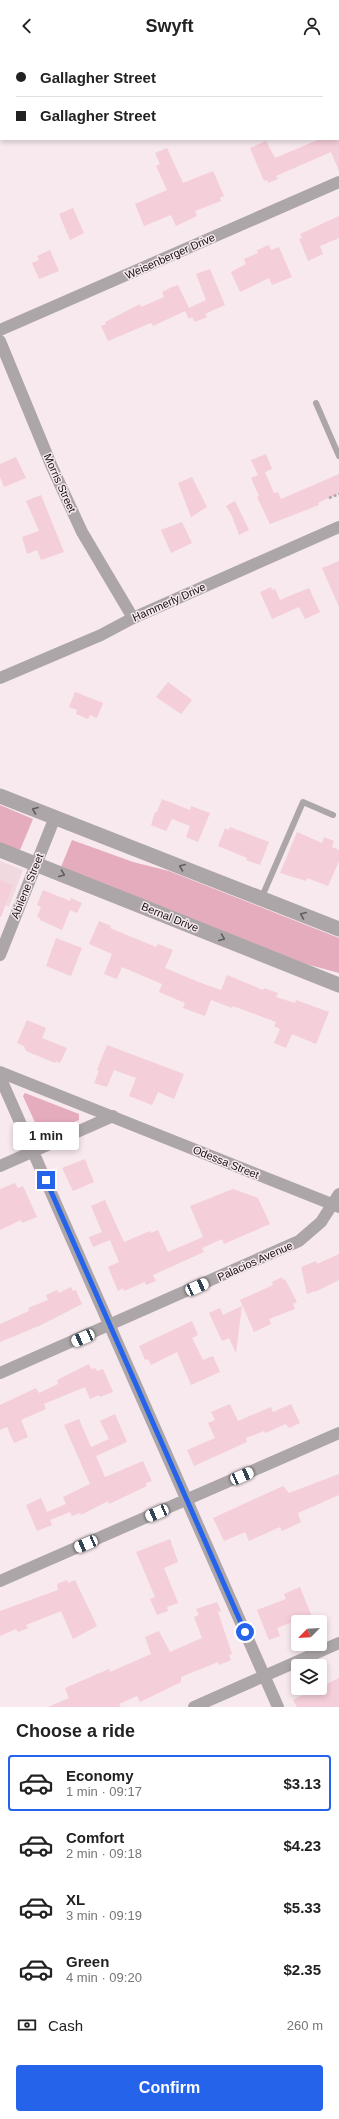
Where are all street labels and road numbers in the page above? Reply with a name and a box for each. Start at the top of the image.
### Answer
street label: Weisenberger Drive [123,231,217,281]
street label: Morris Street [42,452,78,514]
street label: Hammerly Drive [131,580,207,624]
street label: Abilene Street [8,852,46,920]
street label: Bernal Drive [140,900,200,934]
street label: Odessa Street [191,1143,261,1181]
street label: Palacios Avenue [215,1239,295,1283]

